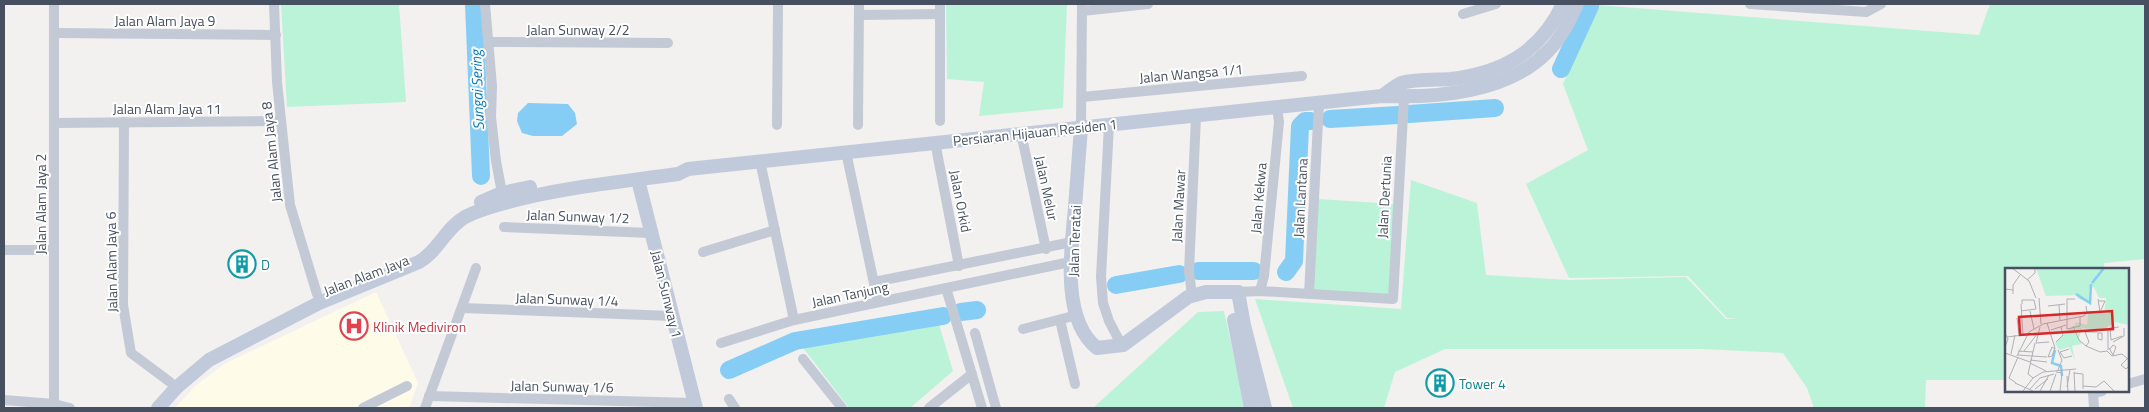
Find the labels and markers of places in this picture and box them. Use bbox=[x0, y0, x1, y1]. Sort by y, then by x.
building icon: D bbox=[227, 249, 257, 279]
place label: D bbox=[261, 254, 270, 275]
hospital icon: Klinik Mediviron bbox=[339, 311, 369, 341]
place label: Klinik Mediviron bbox=[373, 316, 466, 337]
building icon: Tower 4 bbox=[1425, 368, 1455, 398]
place label: Tower 4 bbox=[1459, 373, 1506, 394]

